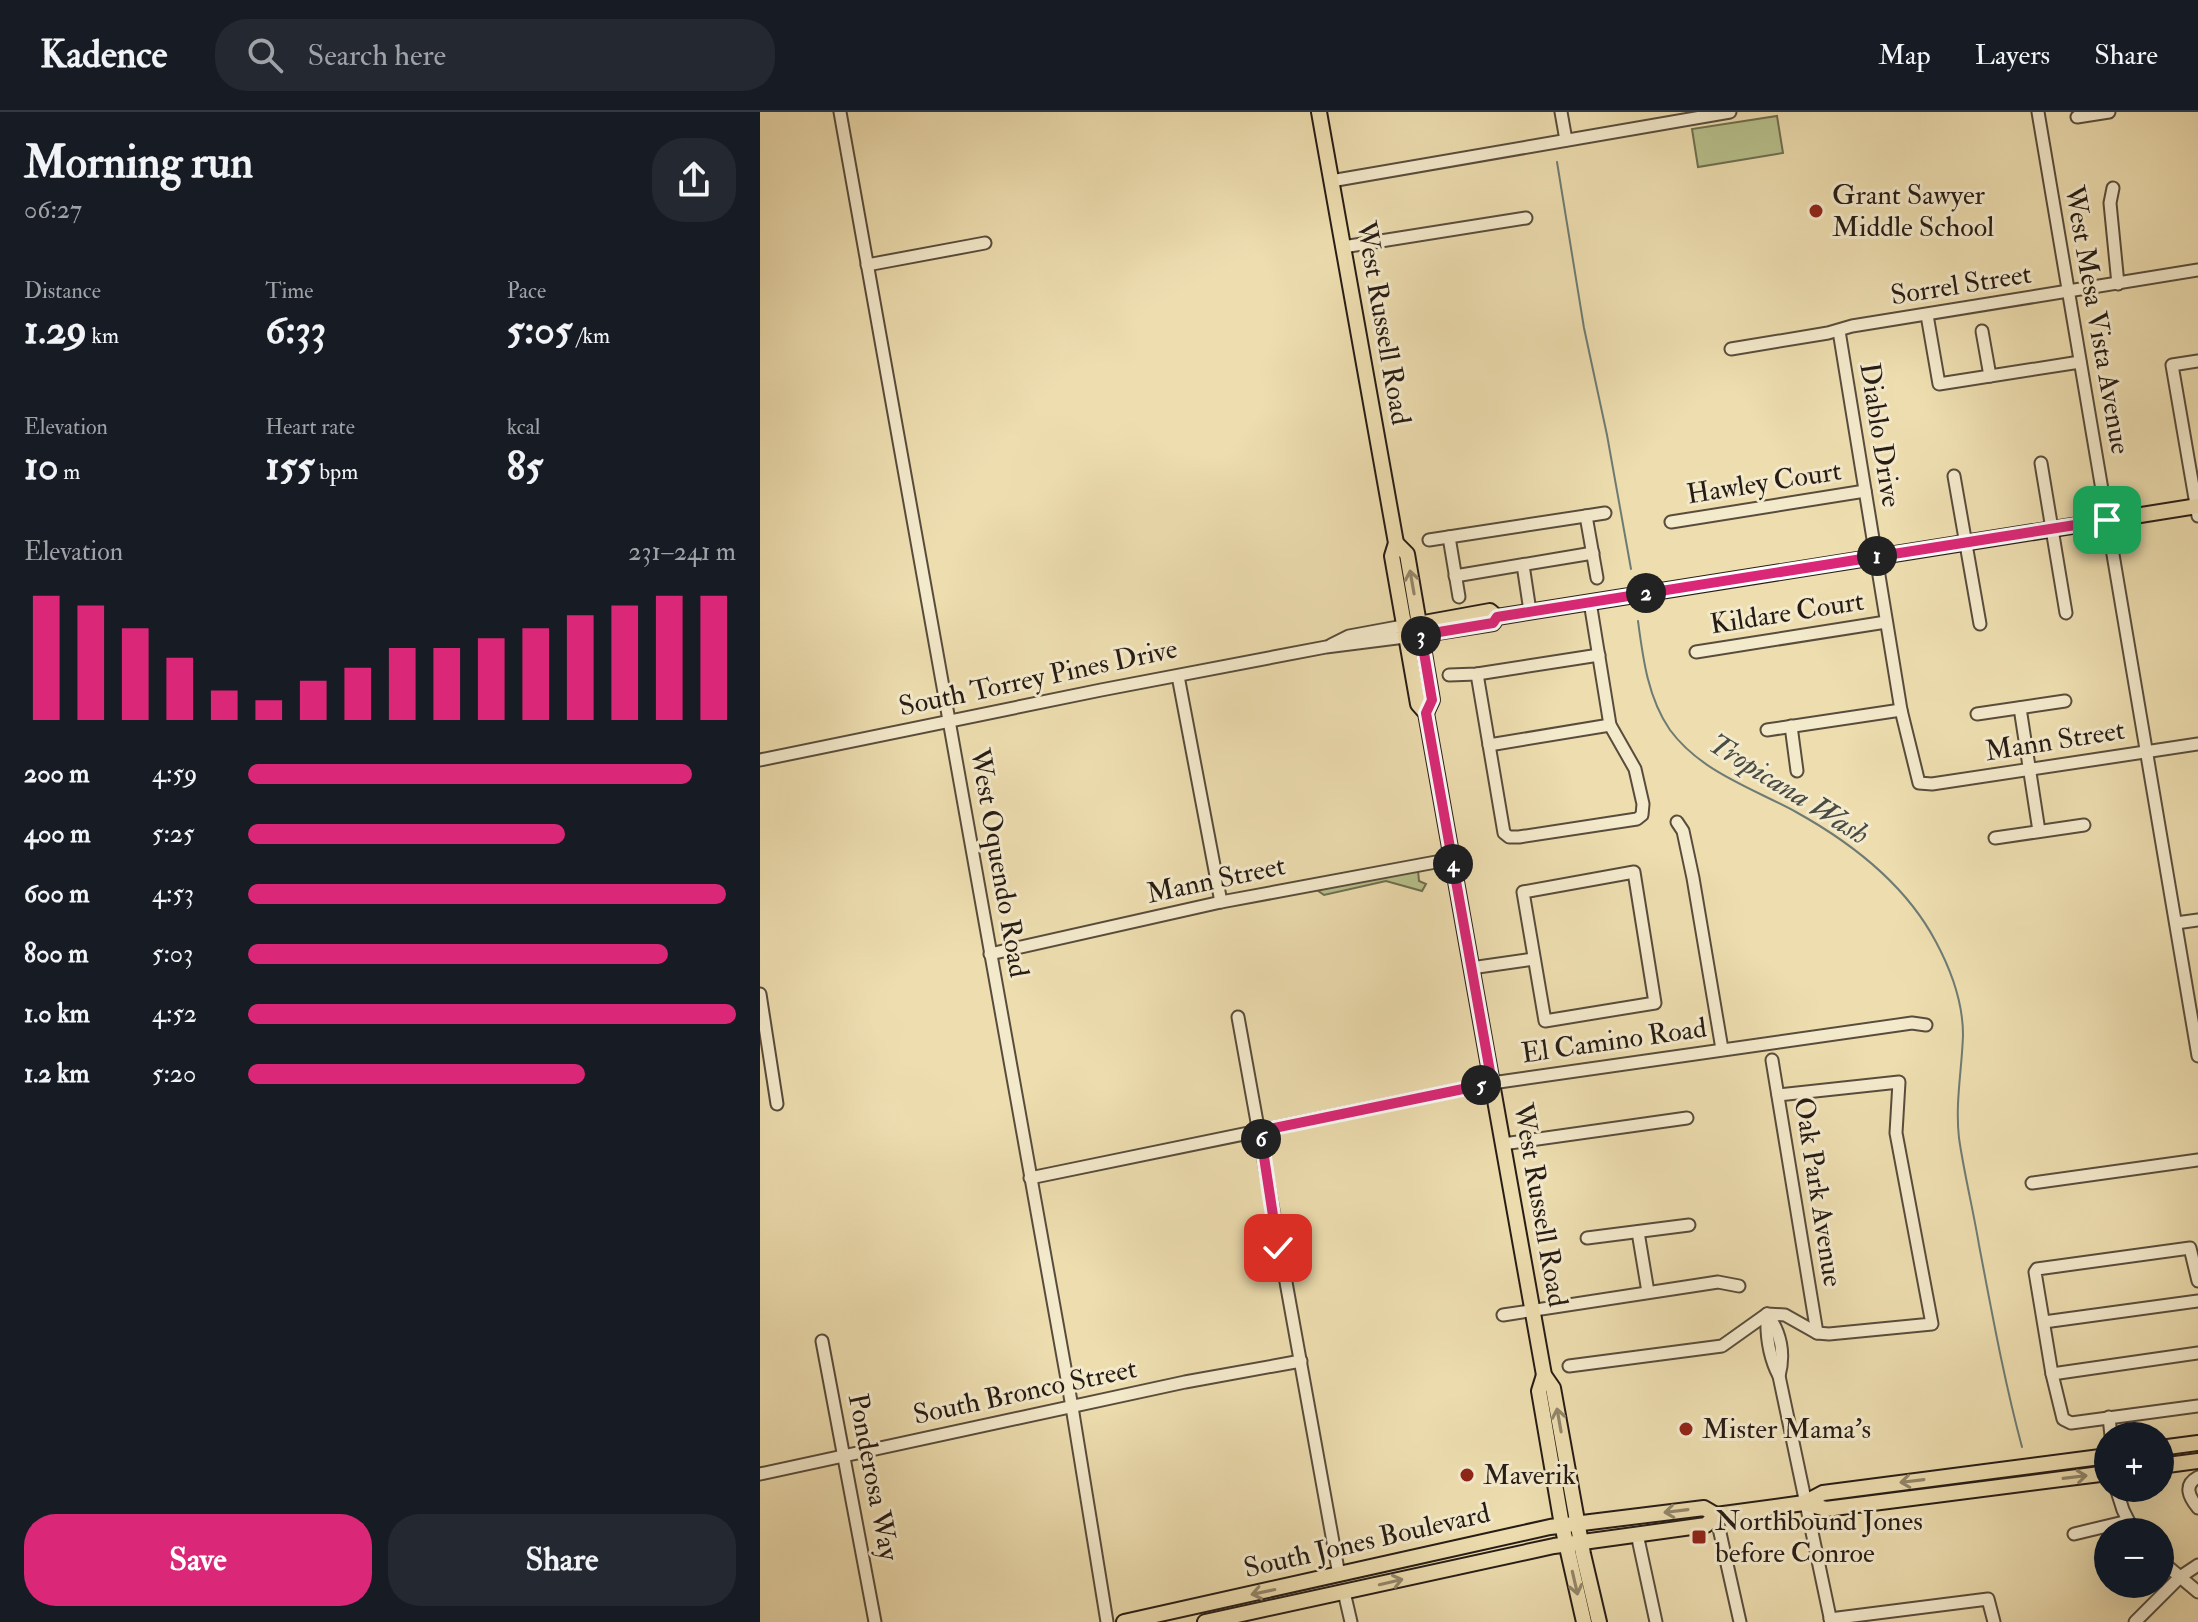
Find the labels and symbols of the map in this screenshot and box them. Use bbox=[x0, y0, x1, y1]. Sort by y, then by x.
place label: Grant Sawyer Middle School bbox=[1832, 178, 1994, 245]
street label: West Mesa Vista Avenue bbox=[2056, 182, 2138, 457]
marker: Grant Sawyer Middle School bbox=[1807, 202, 1825, 220]
street label: West Russell Road bbox=[1348, 217, 1418, 428]
street label: Sorrel Street bbox=[1888, 257, 2034, 313]
street label: Diablo Drive bbox=[1851, 360, 1909, 510]
street label: Hawley Court bbox=[1684, 453, 1844, 513]
pin bbox=[2073, 486, 2141, 554]
pin: 1 bbox=[1857, 536, 1897, 576]
one-way arrow bbox=[1403, 570, 1418, 595]
pin: 2 bbox=[1626, 573, 1666, 613]
street label: Kildare Court bbox=[1708, 584, 1866, 642]
pin: 3 bbox=[1401, 616, 1441, 656]
street label: South Torrey Pines Drive bbox=[896, 631, 1181, 725]
street label: Mann Street bbox=[1983, 713, 2127, 769]
water label: Tropicana Wash bbox=[1702, 725, 1876, 853]
street label: West Oquendo Road bbox=[961, 745, 1036, 980]
pin: 4 bbox=[1433, 844, 1473, 884]
street label: Mann Street bbox=[1144, 848, 1288, 912]
street label: El Camino Road bbox=[1519, 1011, 1709, 1071]
pin: 5 bbox=[1461, 1065, 1501, 1105]
street label: Oak Park Avenue bbox=[1786, 1095, 1850, 1290]
street label: West Russell Road bbox=[1505, 1099, 1575, 1310]
pin: 6 bbox=[1241, 1119, 1281, 1159]
pin bbox=[1244, 1214, 1312, 1282]
street label: South Bronco Street bbox=[910, 1351, 1140, 1433]
street label: Ponderosa Way bbox=[840, 1391, 906, 1564]
one-way arrow bbox=[1550, 1408, 1565, 1433]
place label: Mister Mama's bbox=[1702, 1412, 1871, 1447]
marker: Mister Mama's bbox=[1677, 1420, 1695, 1438]
place label: Maverik bbox=[1483, 1458, 1576, 1493]
marker: Maverik bbox=[1458, 1466, 1476, 1484]
one-way arrow bbox=[2061, 1470, 2088, 1485]
one-way arrow bbox=[1899, 1474, 1926, 1489]
street label: South Jones Boulevard bbox=[1240, 1496, 1494, 1586]
one-way arrow bbox=[1663, 1504, 1689, 1519]
place label: Northbound Jones before Conroe bbox=[1715, 1504, 1923, 1571]
marker: Northbound Jones before Conroe bbox=[1690, 1528, 1708, 1546]
one-way arrow bbox=[1568, 1570, 1583, 1596]
one-way arrow bbox=[1378, 1573, 1403, 1588]
one-way arrow bbox=[1251, 1585, 1276, 1600]

